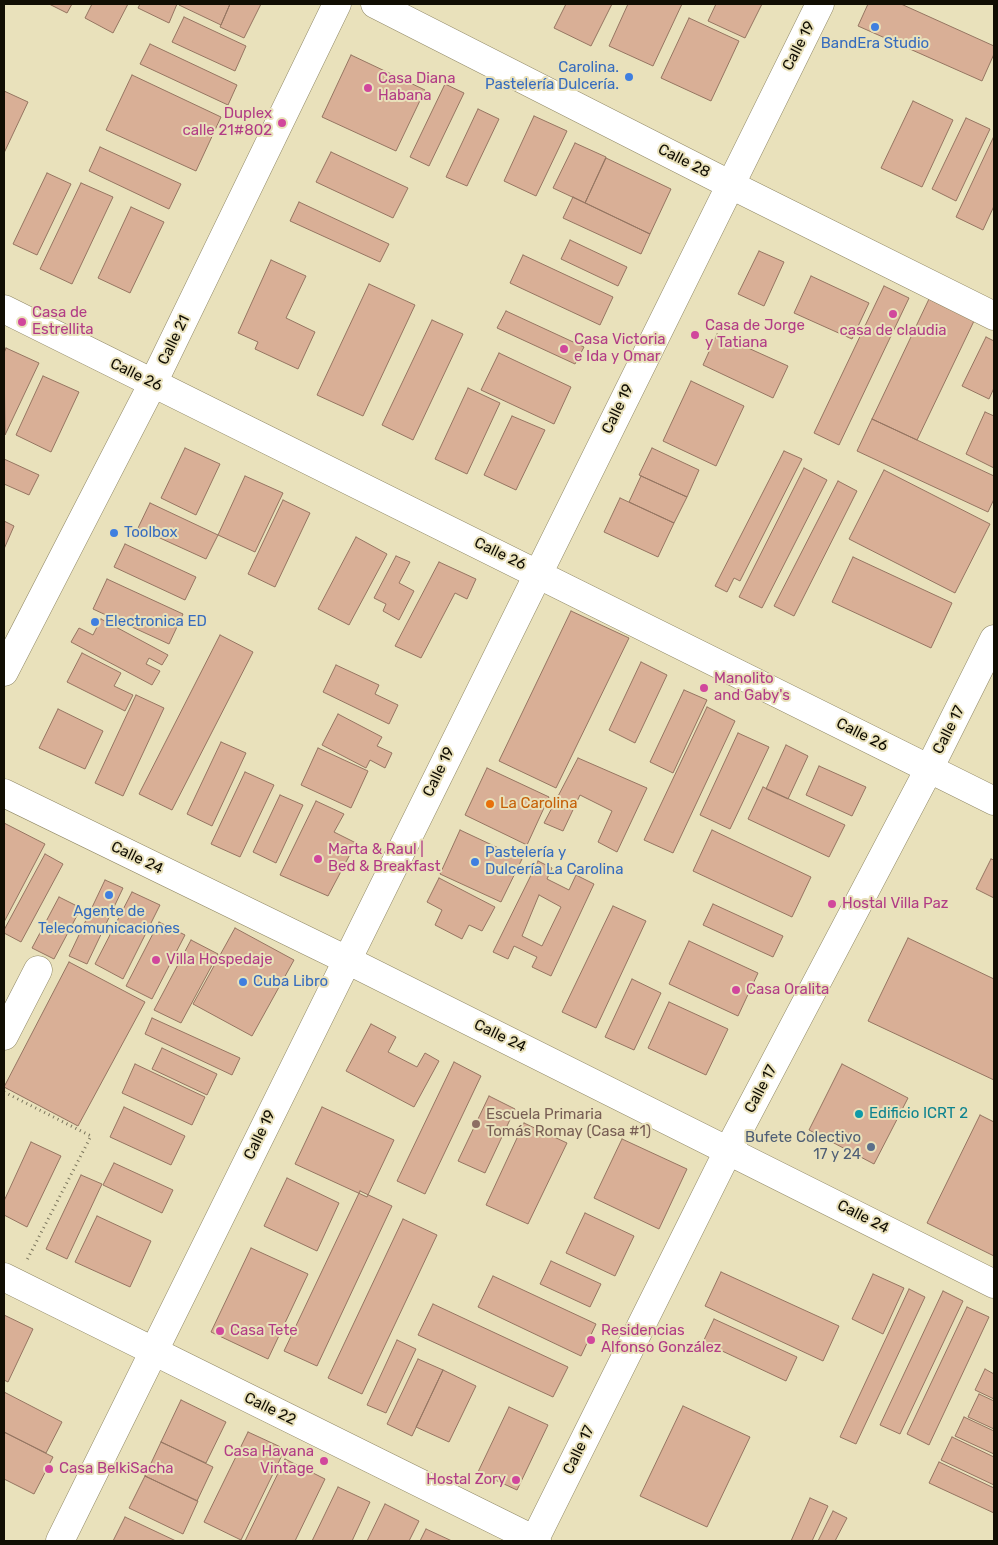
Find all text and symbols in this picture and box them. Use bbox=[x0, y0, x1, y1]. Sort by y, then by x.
street label: Calle 19 bbox=[779, 18, 819, 74]
marker: BandEra Studio bbox=[869, 21, 881, 33]
place label: BandEra Studio bbox=[821, 35, 929, 53]
place label: Carolina. Pastelería Dulcería. bbox=[485, 59, 619, 94]
place label: Casa Diana Habana bbox=[378, 70, 455, 105]
marker: Carolina. Pastelería Dulcería. bbox=[623, 71, 635, 83]
marker: Casa Diana Habana bbox=[362, 82, 374, 94]
place label: Duplex calle 21#802 bbox=[183, 105, 272, 140]
marker: Duplex calle 21#802 bbox=[276, 117, 288, 129]
street label: Calle 28 bbox=[655, 140, 713, 182]
place label: Casa de Estrellita bbox=[32, 304, 94, 339]
marker: casa de claudia bbox=[887, 308, 899, 320]
street label: Calle 21 bbox=[154, 312, 194, 368]
marker: Casa de Estrellita bbox=[16, 316, 28, 328]
place label: Casa de Jorge y Tatiana bbox=[705, 317, 805, 352]
place label: casa de claudia bbox=[839, 322, 947, 340]
marker: Casa de Jorge y Tatiana bbox=[689, 329, 701, 341]
place label: Casa Victoria e Ida y Omar bbox=[574, 331, 666, 366]
marker: Casa Victoria e Ida y Omar bbox=[558, 343, 570, 355]
street label: Calle 26 bbox=[107, 355, 165, 395]
street label: Calle 19 bbox=[598, 381, 638, 437]
place label: Toolbox bbox=[124, 524, 178, 542]
marker: Toolbox bbox=[108, 527, 120, 539]
street label: Calle 26 bbox=[471, 534, 529, 574]
place label: Electronica ED bbox=[105, 613, 207, 631]
marker: Electronica ED bbox=[89, 616, 101, 628]
place label: Manolito and Gaby's bbox=[714, 670, 790, 705]
marker: Manolito and Gaby's bbox=[698, 682, 710, 694]
street label: Calle 17 bbox=[929, 703, 969, 757]
street label: Calle 26 bbox=[833, 714, 891, 756]
street label: Calle 19 bbox=[419, 744, 459, 800]
place label: La Carolina bbox=[500, 795, 577, 813]
marker: La Carolina bbox=[484, 798, 496, 810]
street label: Calle 24 bbox=[108, 838, 166, 878]
place label: Marta & Raul | Bed & Breakfast bbox=[328, 841, 441, 876]
place label: Pastelería y Dulcería La Carolina bbox=[485, 844, 623, 879]
marker: Marta & Raul | Bed & Breakfast bbox=[312, 853, 324, 865]
marker: Pastelería y Dulcería La Carolina bbox=[469, 856, 481, 868]
marker: Agente de Telecomunicaciones bbox=[103, 889, 115, 901]
place label: Hostal Villa Paz bbox=[842, 895, 948, 913]
marker: Hostal Villa Paz bbox=[826, 898, 838, 910]
place label: Agente de Telecomunicaciones bbox=[38, 903, 180, 938]
place label: Villa Hospedaje bbox=[166, 951, 273, 969]
marker: Villa Hospedaje bbox=[150, 954, 162, 966]
place label: Cuba Libro bbox=[253, 973, 328, 991]
marker: Cuba Libro bbox=[237, 976, 249, 988]
place label: Casa Oralita bbox=[746, 981, 829, 999]
marker: Casa Oralita bbox=[730, 984, 742, 996]
street label: Calle 24 bbox=[471, 1016, 529, 1056]
street label: Calle 17 bbox=[741, 1062, 781, 1116]
place label: Edificio ICRT 2 bbox=[869, 1105, 968, 1123]
place label: Escuela Primaria Tomás Romay (Casa #1) bbox=[486, 1106, 651, 1141]
street label: Calle 19 bbox=[240, 1107, 280, 1163]
marker: Edificio ICRT 2 bbox=[853, 1108, 865, 1120]
marker: Escuela Primaria Tomás Romay (Casa #1) bbox=[470, 1118, 482, 1130]
place label: Bufete Colectivo 17 y 24 bbox=[745, 1129, 861, 1164]
marker: Bufete Colectivo 17 y 24 bbox=[865, 1141, 877, 1153]
street label: Calle 24 bbox=[834, 1196, 892, 1238]
place label: Casa Tete bbox=[230, 1322, 298, 1340]
place label: Residencias Alfonso González bbox=[601, 1322, 721, 1357]
marker: Casa Tete bbox=[214, 1325, 226, 1337]
marker: Residencias Alfonso González bbox=[585, 1334, 597, 1346]
street label: Calle 22 bbox=[241, 1389, 299, 1429]
street label: Calle 17 bbox=[560, 1423, 598, 1477]
place label: Casa Havana Vintage bbox=[224, 1443, 314, 1478]
marker: Casa Havana Vintage bbox=[318, 1455, 330, 1467]
place label: Casa BelkiSacha bbox=[59, 1460, 174, 1478]
marker: Casa BelkiSacha bbox=[43, 1463, 55, 1475]
place label: Hostal Zory bbox=[426, 1471, 506, 1489]
marker: Hostal Zory bbox=[510, 1474, 522, 1486]

